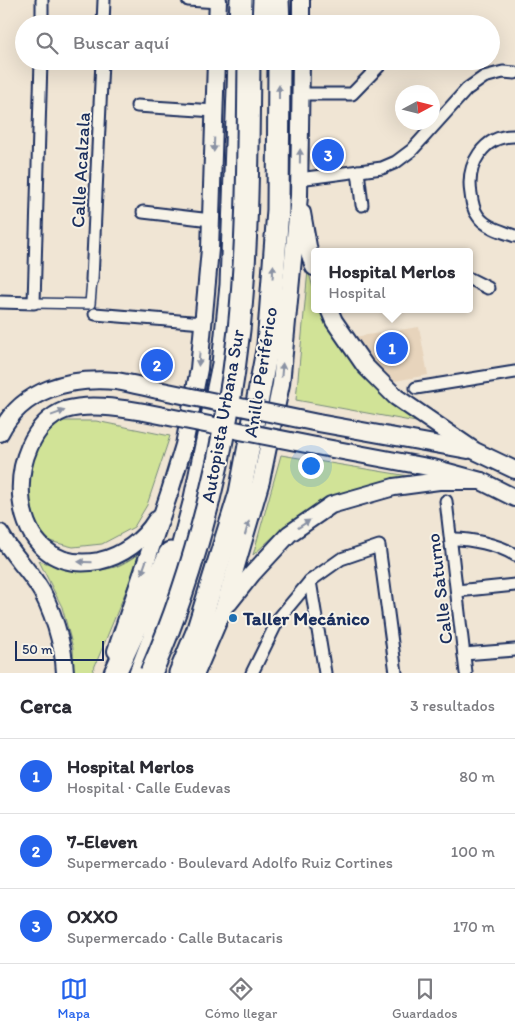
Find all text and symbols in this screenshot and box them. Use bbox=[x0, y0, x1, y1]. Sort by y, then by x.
search box bbox=[15, 15, 500, 70]
icon: search bbox=[33, 29, 61, 57]
text: Buscar aquí bbox=[73, 31, 169, 54]
one-way arrow bbox=[275, 84, 283, 100]
north arrow bbox=[395, 85, 440, 130]
street label: Calle Acalzala bbox=[66, 112, 95, 228]
pin: 3 bbox=[312, 136, 344, 174]
one-way arrow bbox=[209, 137, 217, 153]
one-way arrow bbox=[296, 148, 304, 164]
popup bbox=[311, 248, 473, 313]
text: Hospital Merlos bbox=[329, 260, 455, 283]
one-way arrow bbox=[269, 264, 277, 280]
text: Hospital bbox=[329, 283, 386, 302]
street label: Anillo Periférico bbox=[239, 305, 282, 439]
street label: Autopista Urbana Sur bbox=[196, 327, 249, 505]
pin: 1 bbox=[376, 329, 408, 367]
pin: 2 bbox=[141, 346, 173, 384]
one-way arrow bbox=[195, 352, 203, 368]
one-way arrow bbox=[278, 362, 286, 378]
one-way arrow bbox=[51, 409, 66, 416]
your location bbox=[298, 453, 324, 479]
one-way arrow bbox=[297, 519, 310, 529]
one-way arrow bbox=[243, 521, 251, 536]
street label: Calle Saturno bbox=[421, 532, 458, 646]
one-way arrow bbox=[76, 557, 92, 565]
one-way arrow bbox=[140, 559, 147, 574]
place label: Taller Mecánico bbox=[242, 607, 370, 630]
marker: Taller Mecánico bbox=[227, 612, 239, 624]
scale bar bbox=[15, 638, 104, 661]
text: 50 m bbox=[22, 641, 53, 658]
text: Cerca bbox=[20, 693, 72, 718]
text: 3 resultados bbox=[410, 696, 495, 715]
text: Hospital Merlos bbox=[67, 755, 194, 778]
text: 1 bbox=[32, 767, 40, 786]
text: 80 m bbox=[459, 767, 495, 786]
text: Hospital · Calle Eudevas bbox=[67, 778, 231, 797]
text: 7-Eleven bbox=[67, 830, 138, 853]
text: 2 bbox=[32, 842, 40, 861]
text: 100 m bbox=[451, 842, 495, 861]
text: Supermercado · Boulevard Adolfo Ruiz Cortines bbox=[67, 853, 393, 872]
text: OXXO bbox=[67, 905, 118, 928]
text: 3 bbox=[32, 917, 40, 936]
text: 170 m bbox=[453, 917, 495, 936]
text: Supermercado · Calle Butacaris bbox=[67, 928, 283, 947]
tab: Mapa bbox=[57, 975, 90, 1022]
tab: Cómo llegar bbox=[205, 975, 277, 1022]
tab: Guardados bbox=[392, 975, 458, 1022]

